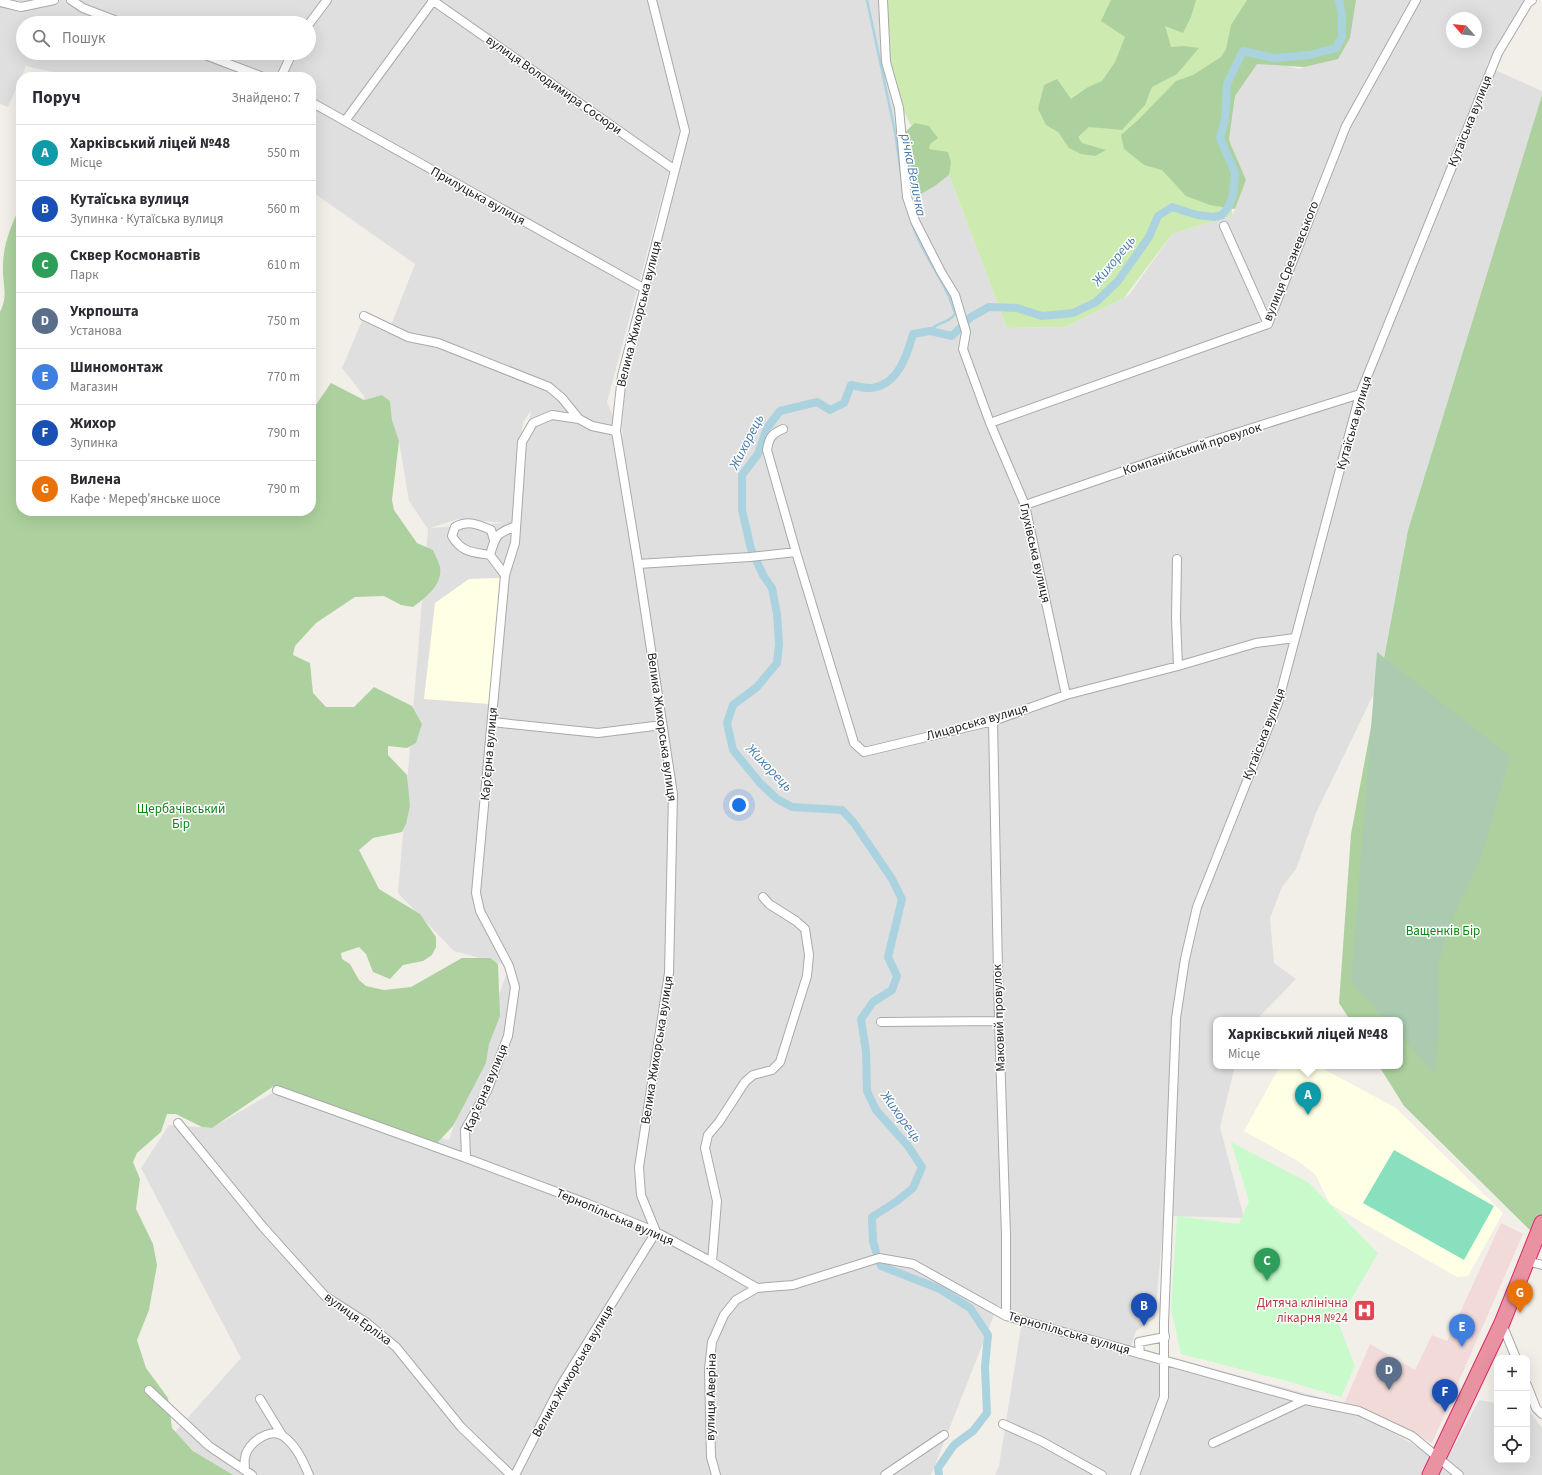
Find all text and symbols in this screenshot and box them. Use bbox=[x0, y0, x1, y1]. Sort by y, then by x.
north arrow bbox=[1446, 12, 1482, 48]
search box bbox=[16, 16, 316, 60]
icon: search bbox=[30, 27, 52, 49]
text: Пошук bbox=[62, 28, 105, 49]
street label: вулиця Володимира Сосюри bbox=[482, 31, 626, 139]
street label: Кутаїська вулиця bbox=[1443, 73, 1497, 169]
text: Поруч bbox=[32, 86, 81, 110]
text: Знайдено: 7 bbox=[232, 89, 300, 107]
water label: річка Величка bbox=[895, 131, 931, 219]
text: Харківський ліцей №48 bbox=[70, 133, 230, 154]
text: A bbox=[41, 144, 49, 162]
text: 550 m bbox=[267, 144, 300, 162]
text: Місце bbox=[70, 154, 102, 172]
street label: Прилуцька вулиця bbox=[427, 162, 529, 230]
text: Кутаїська вулиця bbox=[70, 189, 189, 210]
street label: вулиця Срезневського bbox=[1259, 198, 1323, 324]
text: B bbox=[41, 200, 49, 218]
text: 560 m bbox=[267, 200, 300, 218]
text: Зупинка · Кутаїська вулиця bbox=[70, 210, 224, 228]
water label: Жихорець bbox=[1087, 231, 1141, 291]
street label: Велика Жихорська вулиця bbox=[612, 239, 666, 389]
text: Сквер Космонавтів bbox=[70, 245, 200, 266]
text: C bbox=[41, 256, 49, 274]
text: 610 m bbox=[267, 256, 300, 274]
text: Парк bbox=[70, 266, 99, 284]
text: Укрпошта bbox=[70, 301, 139, 322]
text: D bbox=[41, 312, 49, 330]
text: 750 m bbox=[267, 312, 300, 330]
text: Установа bbox=[70, 322, 122, 340]
text: Шиномонтаж bbox=[70, 357, 163, 378]
text: E bbox=[41, 368, 49, 386]
text: 770 m bbox=[267, 368, 300, 386]
street label: Кутаїська вулиця bbox=[1332, 374, 1376, 472]
text: Магазин bbox=[70, 378, 118, 396]
water label: Жихорець bbox=[724, 411, 769, 474]
text: Жихор bbox=[70, 413, 116, 434]
street label: Компанійський провулок bbox=[1120, 418, 1264, 480]
text: F bbox=[42, 424, 48, 442]
text: 790 m bbox=[267, 424, 300, 442]
text: Зупинка bbox=[70, 434, 118, 452]
text: Вилена bbox=[70, 469, 121, 490]
text: G bbox=[41, 480, 49, 498]
text: 790 m bbox=[267, 480, 300, 498]
text: Кафе · Мереф'янське шосе bbox=[70, 490, 221, 508]
street label: Глухівська вулиця bbox=[1015, 501, 1055, 605]
street label: Велика Жихорська вулиця bbox=[643, 651, 681, 803]
street label: Кутаїська вулиця bbox=[1238, 685, 1290, 783]
street label: Лицарська вулиця bbox=[924, 699, 1030, 745]
street label: Кар’єрна вулиця bbox=[476, 707, 502, 801]
water label: Жихорець bbox=[740, 739, 797, 796]
your location bbox=[729, 795, 749, 815]
park label: Щербачівський Бір bbox=[137, 800, 225, 833]
park label: Ващенків Бір bbox=[1406, 922, 1480, 940]
street label: Маковий провулок bbox=[988, 963, 1010, 1072]
street label: Велика Жихорська вулиця bbox=[636, 974, 678, 1126]
popup bbox=[1213, 1017, 1403, 1069]
text: Харківський ліцей №48 bbox=[1228, 1024, 1388, 1045]
street label: Кар’єрна вулиця bbox=[459, 1041, 513, 1135]
text: Місце bbox=[1228, 1045, 1260, 1063]
pin: A bbox=[1295, 1082, 1321, 1115]
water label: Жихорець bbox=[875, 1086, 927, 1147]
street label: Тернопільська вулиця bbox=[553, 1184, 677, 1250]
pin: C bbox=[1254, 1248, 1280, 1281]
pin: G bbox=[1507, 1280, 1533, 1313]
street label: вулиця Ерліха bbox=[320, 1288, 396, 1350]
pin: B bbox=[1131, 1293, 1157, 1326]
place label: Дитяча клінічна лікарня №24 bbox=[1257, 1294, 1349, 1327]
hospital icon: Дитяча клінічна лікарня №24 bbox=[1351, 1297, 1377, 1323]
street label: Велика Жихорська вулиця bbox=[528, 1301, 618, 1441]
street label: Тернопільська вулиця bbox=[1006, 1307, 1132, 1359]
pin: E bbox=[1449, 1314, 1475, 1347]
street label: вулиця Аверіна bbox=[701, 1353, 721, 1441]
map controls bbox=[1494, 1355, 1530, 1463]
button: + bbox=[1494, 1355, 1530, 1391]
pin: D bbox=[1376, 1357, 1402, 1390]
pin: F bbox=[1432, 1379, 1458, 1412]
button: − bbox=[1494, 1391, 1530, 1427]
button: locate bbox=[1494, 1427, 1530, 1463]

